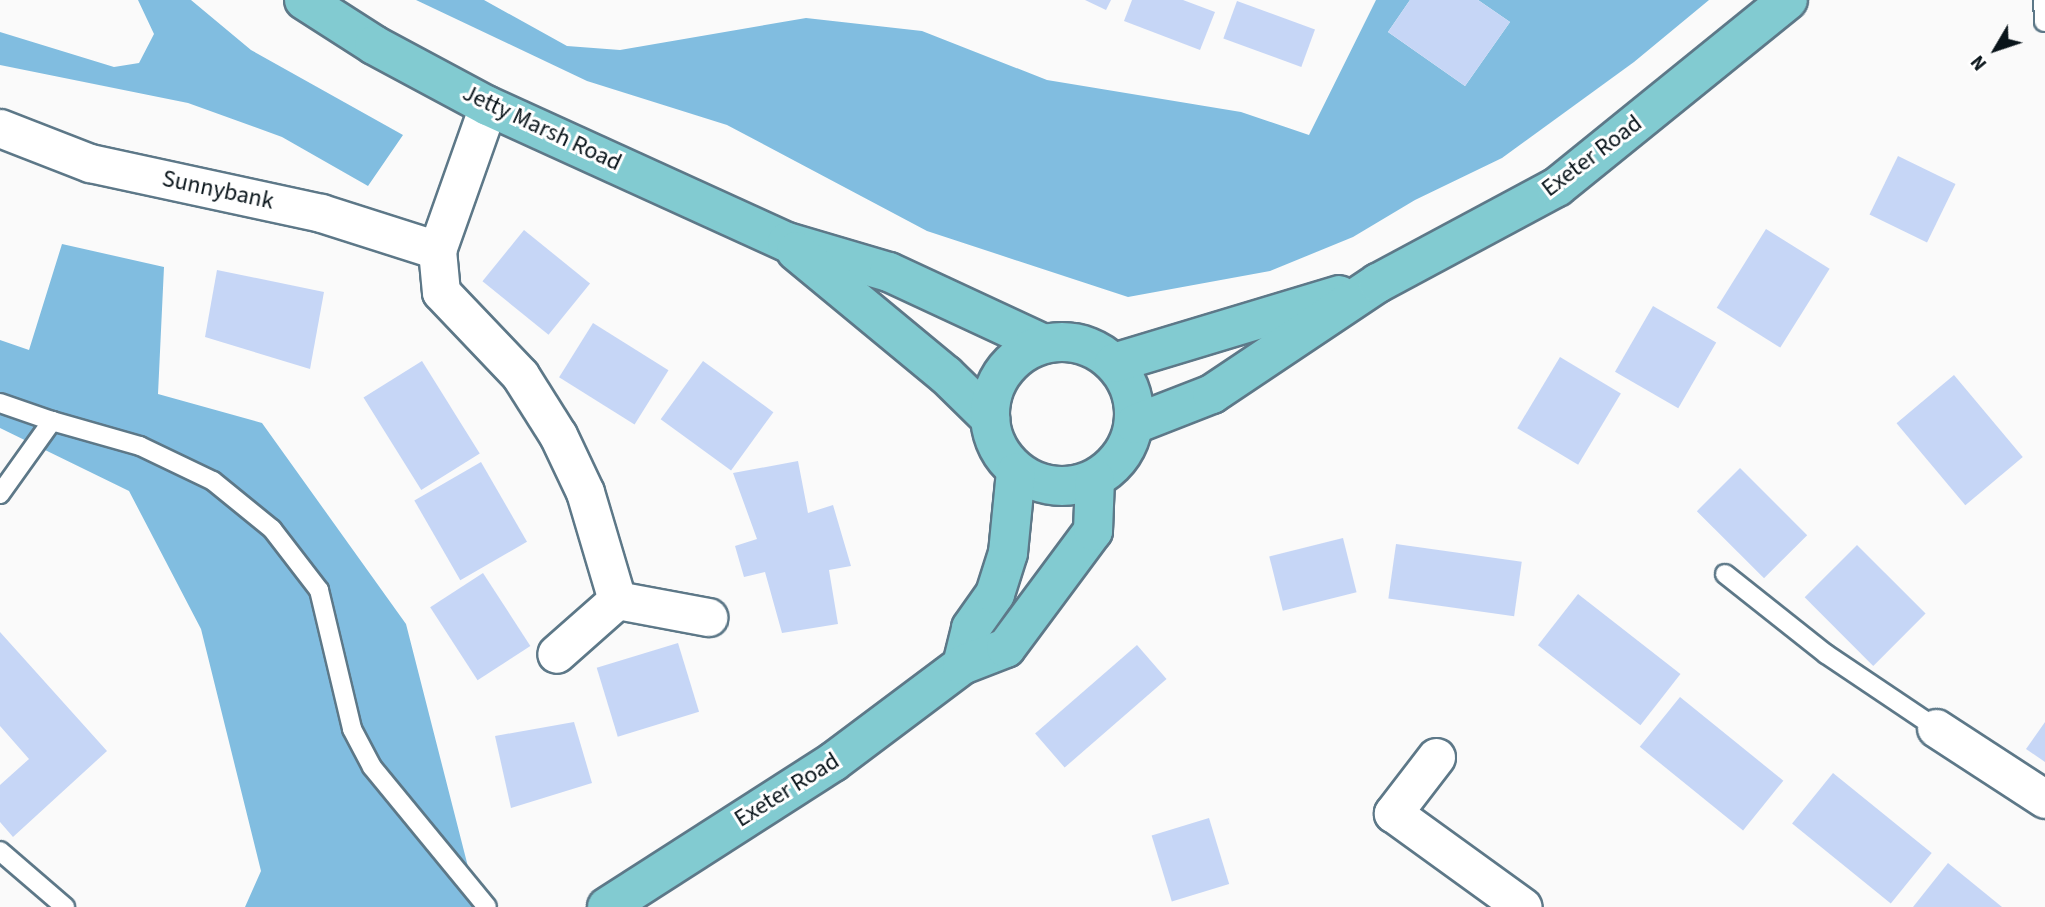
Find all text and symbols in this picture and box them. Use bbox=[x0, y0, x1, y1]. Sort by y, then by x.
north arrow bbox=[1961, 14, 2031, 84]
text: N bbox=[1965, 49, 1994, 76]
street label: Jetty Marsh Road bbox=[458, 79, 626, 177]
street label: Exeter Road bbox=[1536, 109, 1648, 203]
street label: Sunnybank bbox=[160, 164, 276, 216]
street label: Exeter Road bbox=[729, 746, 845, 834]

